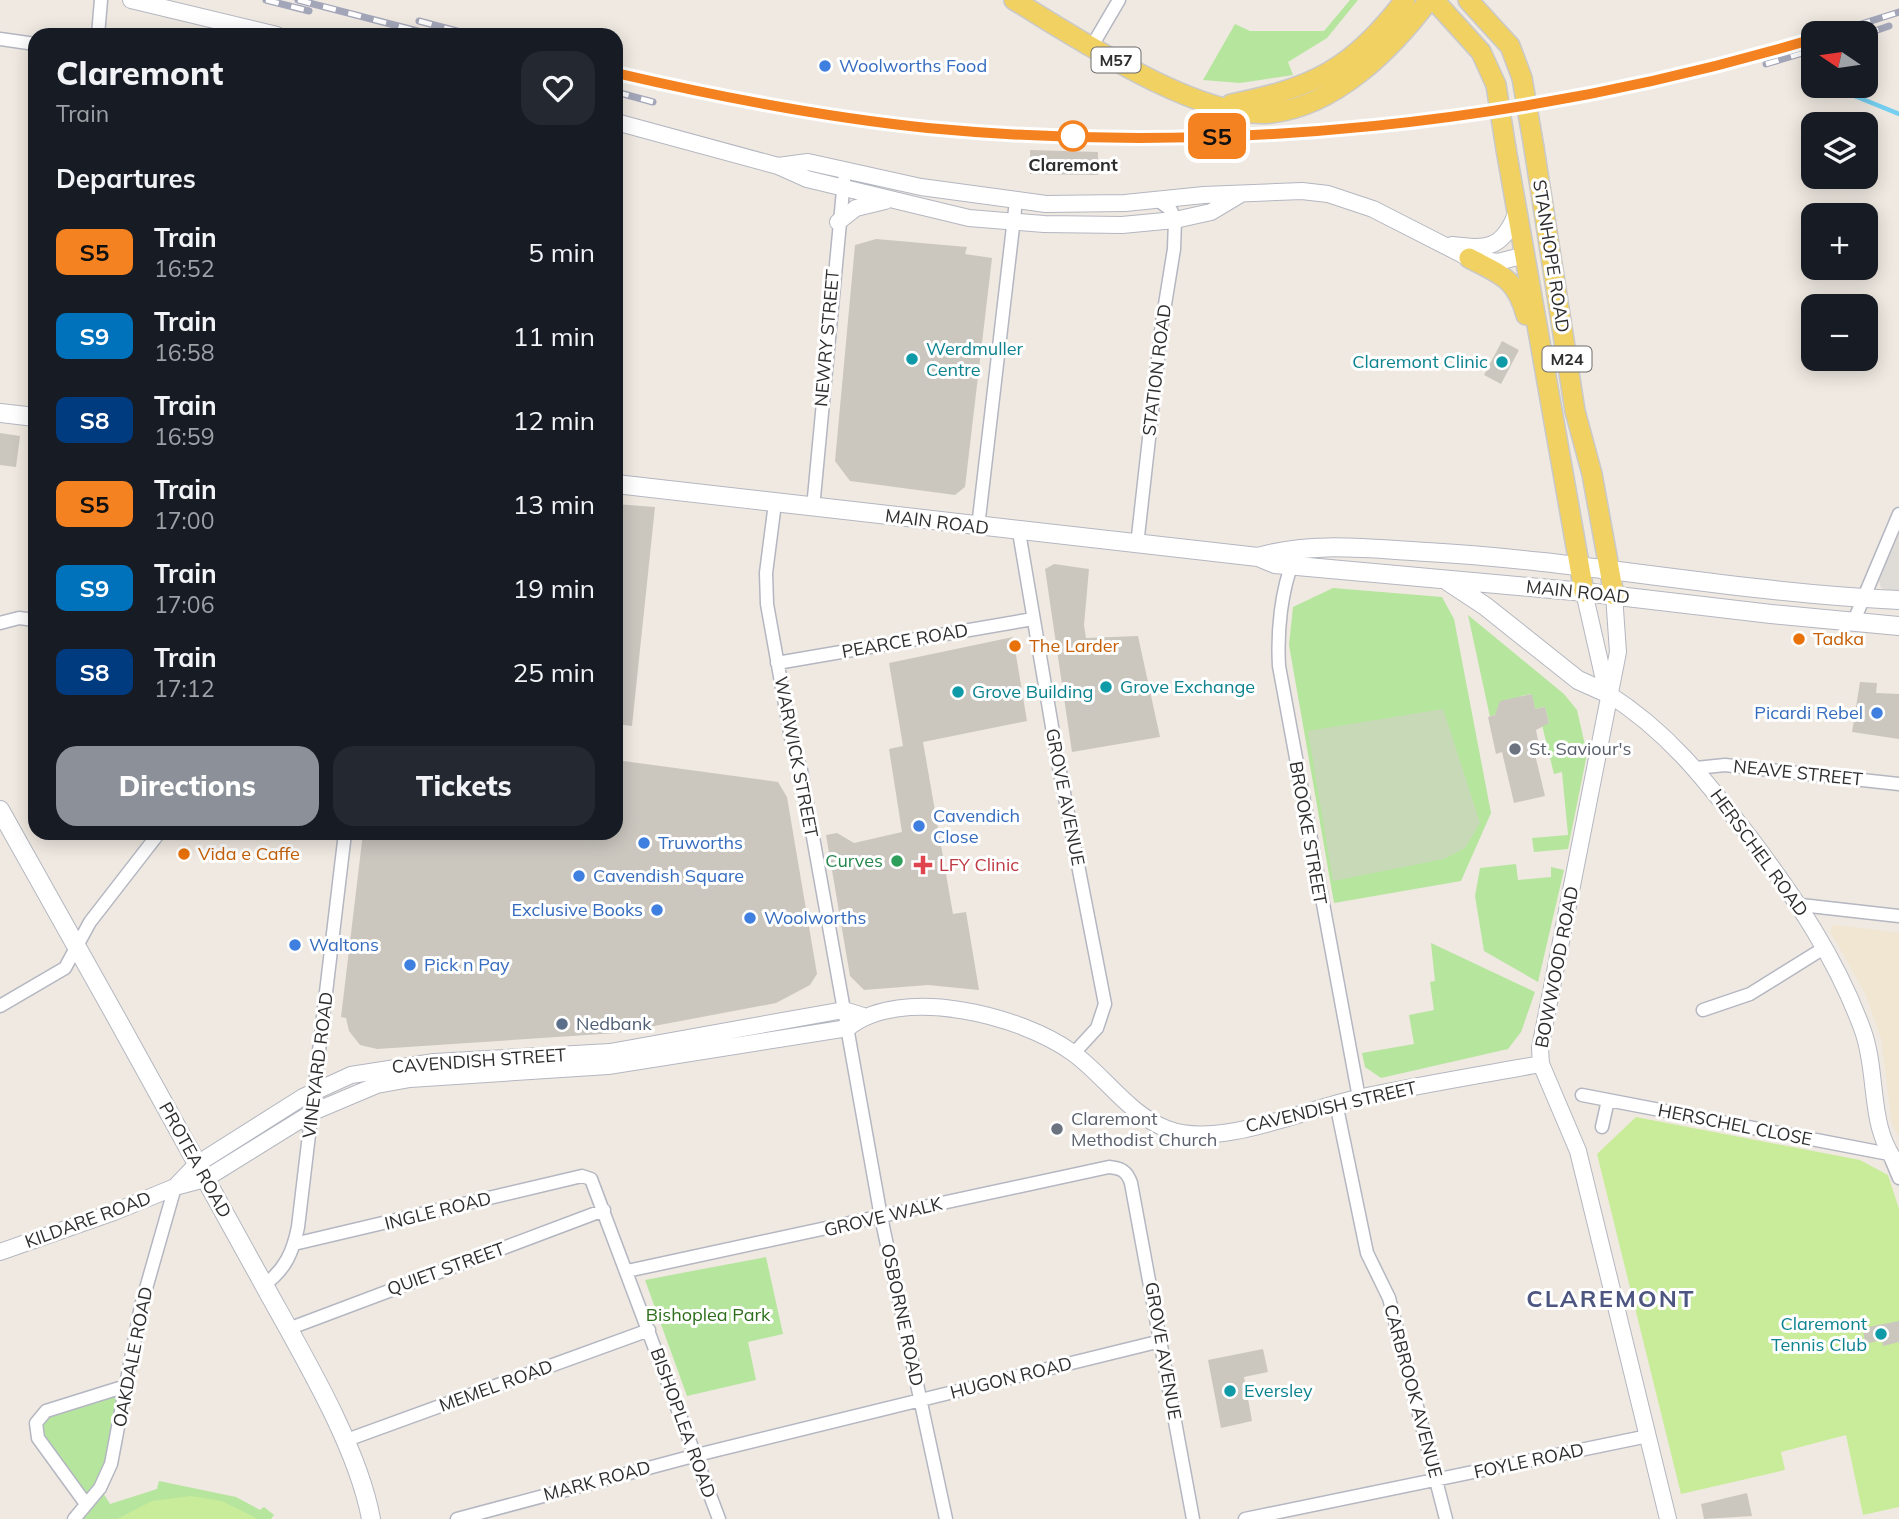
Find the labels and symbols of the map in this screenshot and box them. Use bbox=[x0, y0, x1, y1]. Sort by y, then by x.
north arrow bbox=[1801, 21, 1878, 98]
road number: M57 bbox=[1092, 48, 1140, 72]
place label: Woolworths Food bbox=[839, 54, 987, 77]
marker: Woolworths Food bbox=[817, 58, 833, 74]
line badge: S5 bbox=[1186, 113, 1248, 159]
marker: Claremont bbox=[1058, 121, 1088, 151]
place label: Claremont bbox=[1028, 153, 1118, 176]
street label: STANHOPE ROAD bbox=[1528, 178, 1575, 334]
street label: NEWRY STREET bbox=[809, 268, 844, 408]
street label: STATION ROAD bbox=[1137, 303, 1176, 437]
place label: Werdmuller Centre bbox=[926, 337, 1024, 381]
road number: M24 bbox=[1542, 346, 1592, 372]
place label: Claremont Clinic bbox=[1352, 350, 1488, 373]
marker: Werdmuller Centre bbox=[904, 351, 920, 367]
marker: Claremont Clinic bbox=[1494, 354, 1510, 370]
street label: MAIN ROAD bbox=[884, 504, 990, 539]
street label: MAIN ROAD bbox=[1525, 575, 1631, 608]
street label: PEARCE ROAD bbox=[840, 618, 970, 663]
place label: Tadka bbox=[1813, 627, 1864, 650]
marker: Tadka bbox=[1791, 631, 1807, 647]
place label: The Larder bbox=[1029, 634, 1120, 657]
marker: The Larder bbox=[1007, 638, 1023, 654]
street label: WARWICK STREET bbox=[770, 674, 823, 840]
place label: Grove Exchange bbox=[1120, 675, 1255, 698]
marker: Grove Exchange bbox=[1098, 679, 1114, 695]
place label: Grove Building bbox=[972, 680, 1093, 703]
marker: Grove Building bbox=[950, 684, 966, 700]
place label: Picardi Rebel bbox=[1754, 701, 1863, 724]
marker: Picardi Rebel bbox=[1869, 705, 1885, 721]
street label: GROVE AVENUE bbox=[1041, 726, 1090, 868]
place label: St. Saviour's bbox=[1529, 737, 1631, 760]
marker: St. Saviour's bbox=[1507, 741, 1523, 757]
street label: NEAVE STREET bbox=[1732, 754, 1864, 791]
street label: BROOKE STREET bbox=[1285, 759, 1332, 907]
street label: HERSCHEL ROAD bbox=[1705, 784, 1813, 921]
place label: Cavendich Close bbox=[933, 804, 1020, 848]
marker: Cavendich Close bbox=[911, 818, 927, 834]
place label: Truworths bbox=[658, 831, 743, 854]
marker: Truworths bbox=[636, 835, 652, 851]
place label: Vida e Caffe bbox=[198, 842, 300, 865]
marker: Vida e Caffe bbox=[176, 846, 192, 862]
place label: Curves bbox=[825, 849, 883, 872]
marker: Curves bbox=[889, 853, 905, 869]
place label: LFY Clinic bbox=[939, 853, 1019, 876]
marker: LFY Clinic bbox=[913, 855, 933, 875]
place label: Cavendish Square bbox=[593, 864, 744, 887]
marker: Cavendish Square bbox=[571, 868, 587, 884]
street label: BOWWOOD ROAD bbox=[1530, 884, 1583, 1050]
place label: Exclusive Books bbox=[511, 898, 643, 921]
marker: Exclusive Books bbox=[649, 902, 665, 918]
place label: Woolworths bbox=[764, 906, 866, 929]
marker: Woolworths bbox=[742, 910, 758, 926]
place label: Waltons bbox=[309, 933, 379, 956]
marker: Waltons bbox=[287, 937, 303, 953]
place label: Pick n Pay bbox=[424, 953, 510, 976]
marker: Pick n Pay bbox=[402, 957, 418, 973]
street label: VINEYARD ROAD bbox=[297, 990, 338, 1140]
place label: Nedbank bbox=[576, 1012, 652, 1035]
marker: Nedbank bbox=[554, 1016, 570, 1032]
street label: CAVENDISH STREET bbox=[391, 1043, 567, 1078]
street label: CAVENDISH STREET bbox=[1243, 1076, 1419, 1137]
street label: PROTEA ROAD bbox=[154, 1098, 237, 1222]
street label: HERSCHEL CLOSE bbox=[1656, 1098, 1814, 1151]
place label: Claremont Methodist Church bbox=[1071, 1107, 1217, 1151]
marker: Claremont Methodist Church bbox=[1049, 1121, 1065, 1137]
street label: KILDARE ROAD bbox=[22, 1186, 154, 1253]
street label: INGLE ROAD bbox=[382, 1186, 494, 1235]
street label: GROVE WALK bbox=[822, 1192, 945, 1241]
street label: QUIET STREET bbox=[384, 1237, 508, 1300]
street label: OSBORNE ROAD bbox=[876, 1242, 929, 1388]
street label: GROVE AVENUE bbox=[1140, 1280, 1187, 1422]
district label: CLAREMONT bbox=[1526, 1283, 1696, 1313]
street label: OAKDALE ROAD bbox=[108, 1285, 157, 1429]
street label: CARBROOK AVENUE bbox=[1379, 1302, 1448, 1480]
park label: Bishoplea Park bbox=[646, 1303, 771, 1326]
place label: Claremont Tennis Club bbox=[1771, 1312, 1867, 1356]
marker: Claremont Tennis Club bbox=[1873, 1326, 1889, 1342]
street label: BISHOPLEA ROAD bbox=[646, 1345, 721, 1501]
street label: HUGON ROAD bbox=[948, 1351, 1074, 1404]
street label: MEMEL ROAD bbox=[436, 1354, 556, 1417]
place label: Eversley bbox=[1244, 1379, 1313, 1402]
marker: Eversley bbox=[1222, 1383, 1238, 1399]
street label: FOYLE ROAD bbox=[1472, 1438, 1586, 1483]
street label: MARK ROAD bbox=[541, 1455, 653, 1506]

